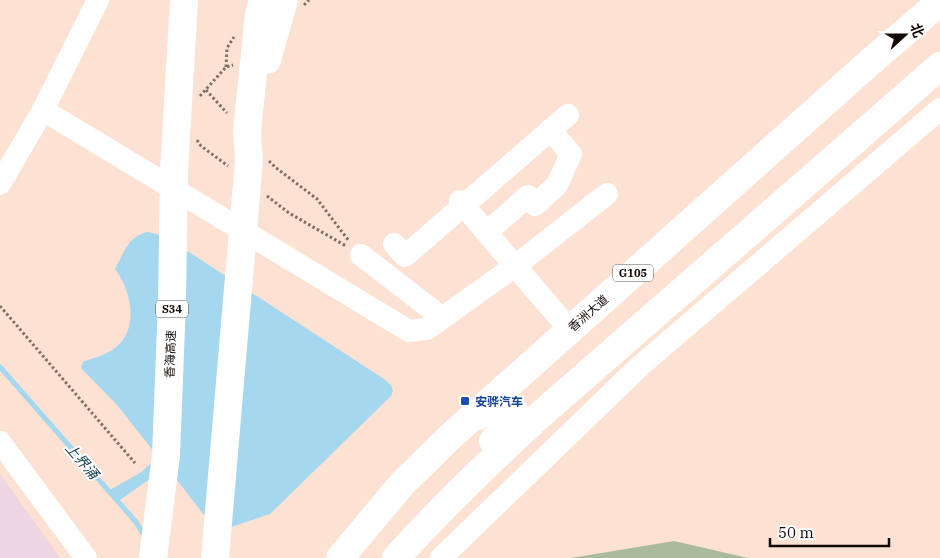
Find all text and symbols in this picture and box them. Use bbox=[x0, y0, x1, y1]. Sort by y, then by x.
north arrow bbox=[880, 10, 930, 60]
text: 北 bbox=[906, 21, 928, 40]
road number: G105 bbox=[613, 264, 653, 282]
street label: 香洲大道 bbox=[565, 292, 611, 334]
road number: S34 bbox=[156, 300, 188, 318]
street label: 香海高速 bbox=[162, 330, 178, 378]
place label: 安骅汽车 bbox=[475, 394, 523, 409]
marker: 安骅汽车 bbox=[459, 395, 471, 407]
water label: 上界涌 bbox=[61, 439, 104, 484]
scale bar bbox=[770, 516, 889, 548]
text: 50 m bbox=[778, 523, 814, 542]

